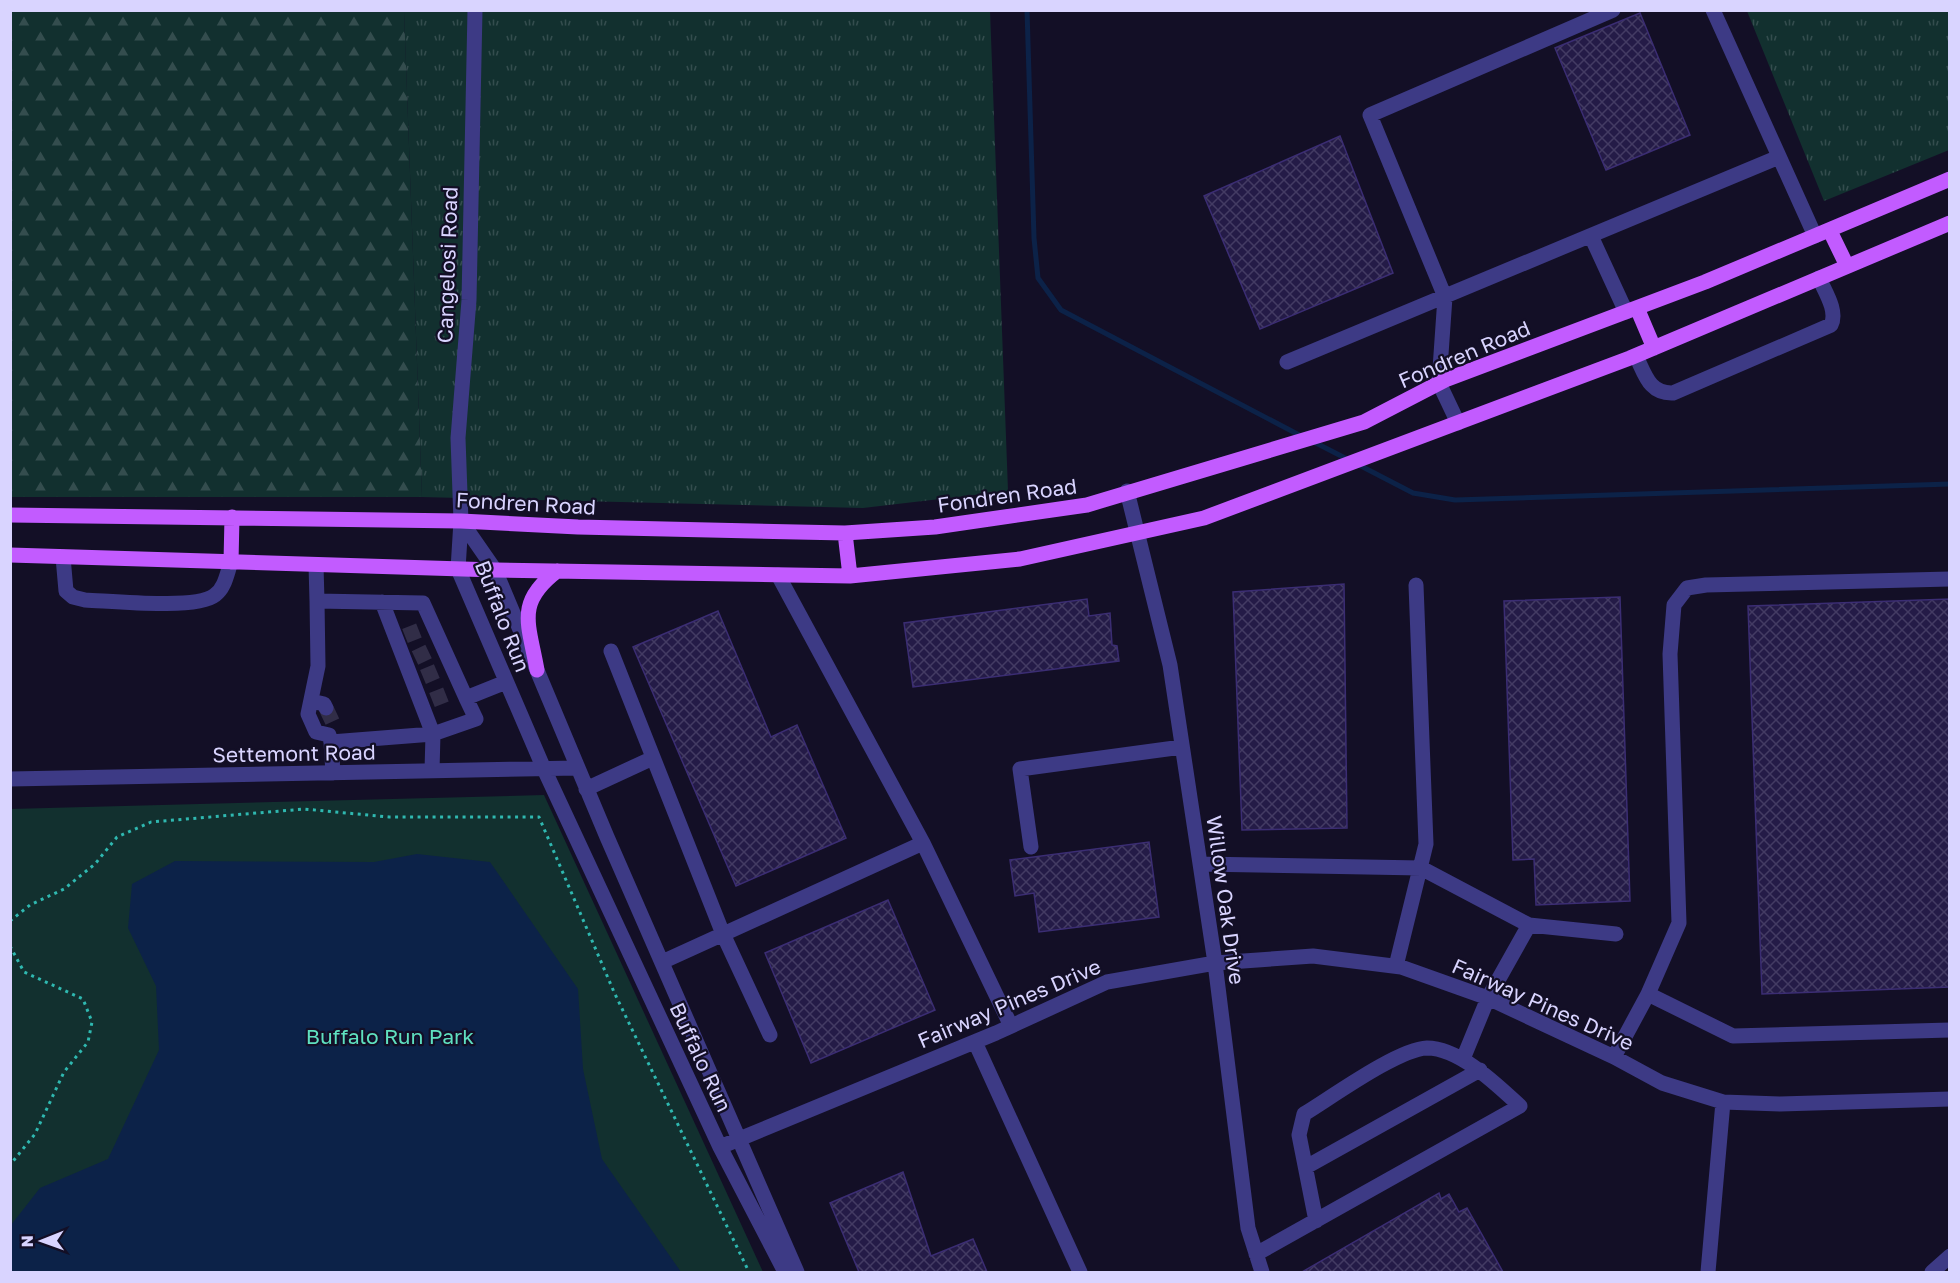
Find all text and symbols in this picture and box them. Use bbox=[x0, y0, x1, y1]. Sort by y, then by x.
street label: Cangelosi Road bbox=[431, 186, 463, 344]
street label: Fondren Road bbox=[1394, 315, 1534, 393]
street label: Fondren Road bbox=[936, 472, 1078, 518]
street label: Fondren Road bbox=[455, 486, 597, 520]
street label: Buffalo Run bbox=[470, 556, 536, 676]
street label: Settemont Road bbox=[212, 739, 376, 767]
street label: Willow Oak Drive bbox=[1201, 814, 1251, 986]
street label: Fairway Pines Drive bbox=[1448, 952, 1638, 1056]
street label: Fairway Pines Drive bbox=[914, 953, 1104, 1053]
street label: Buffalo Run bbox=[664, 998, 738, 1116]
park label: Buffalo Run Park bbox=[306, 1023, 474, 1049]
north arrow bbox=[12, 1211, 72, 1271]
text: N bbox=[17, 1235, 37, 1248]

